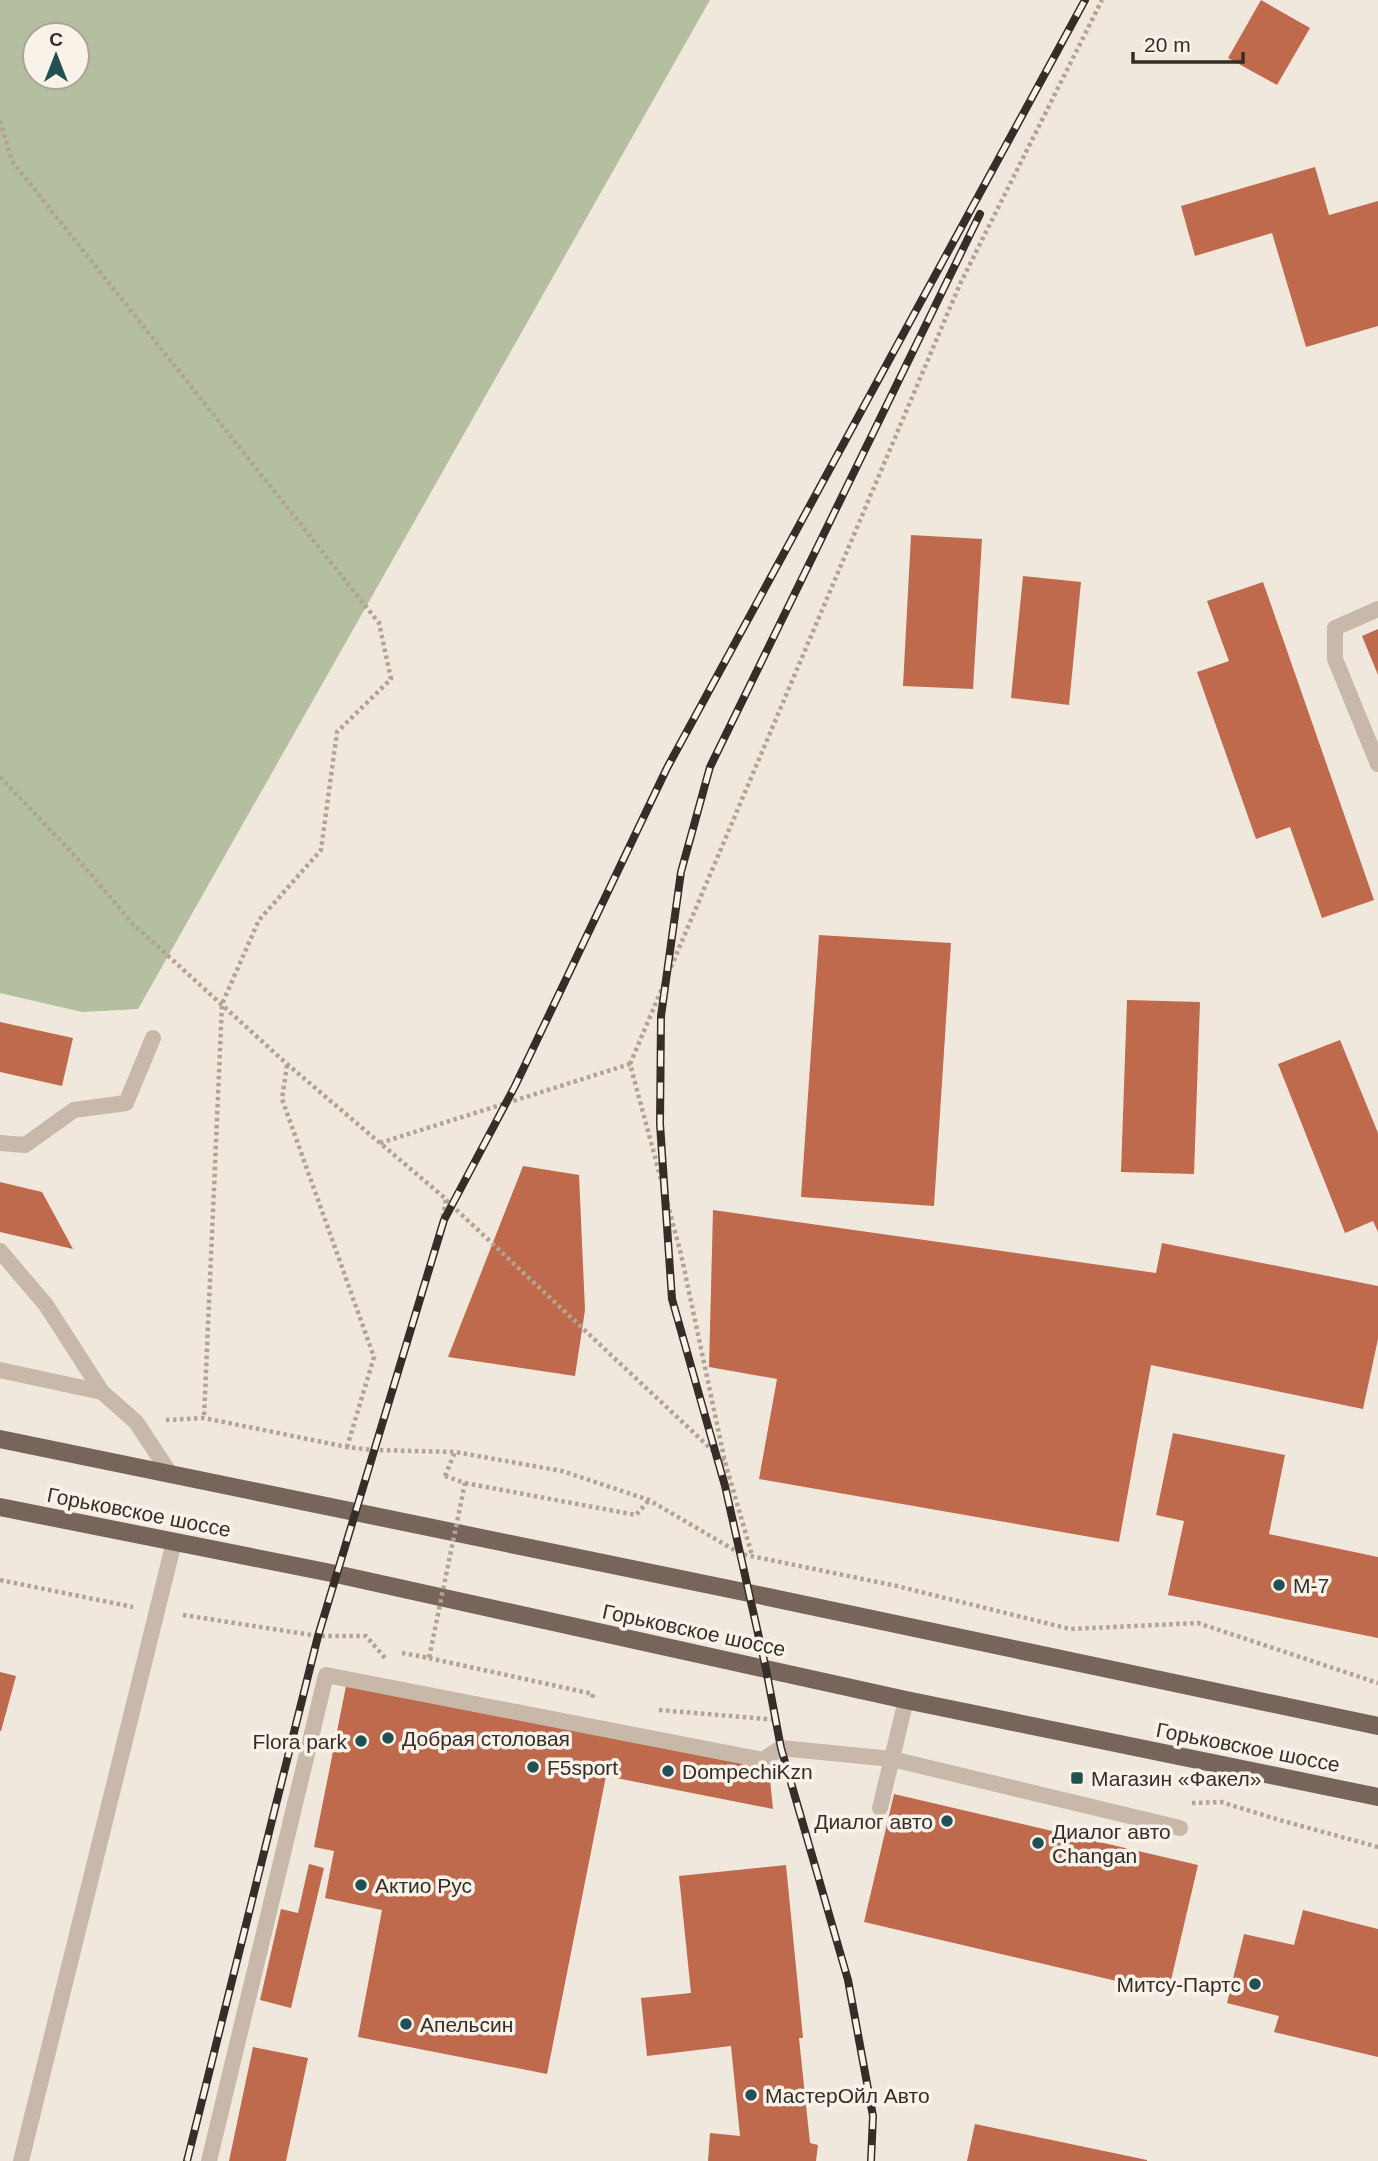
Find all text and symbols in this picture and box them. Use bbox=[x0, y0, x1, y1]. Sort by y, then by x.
north arrow bbox=[21, 21, 91, 91]
scale bar bbox=[1133, 21, 1243, 65]
text: С bbox=[49, 29, 63, 50]
text: 20 m bbox=[1144, 33, 1191, 56]
street label: Горьковское шоссе bbox=[45, 1483, 233, 1541]
place label: М-7 bbox=[1293, 1574, 1329, 1597]
marker: М-7 bbox=[1271, 1577, 1287, 1593]
street label: Горьковское шоссе bbox=[600, 1599, 788, 1661]
street label: Горьковское шоссе bbox=[1154, 1718, 1342, 1776]
place label: Добрая столовая bbox=[402, 1727, 570, 1750]
place label: Flora park bbox=[252, 1730, 347, 1753]
marker: Добрая столовая bbox=[380, 1730, 396, 1746]
marker: Flora park bbox=[353, 1733, 369, 1749]
place label: F5sport bbox=[547, 1756, 618, 1779]
marker: F5sport bbox=[525, 1759, 541, 1775]
place label: DompechiKzn bbox=[682, 1760, 813, 1783]
marker: DompechiKzn bbox=[660, 1763, 676, 1779]
place label: Магазин «Факел» bbox=[1091, 1767, 1262, 1790]
marker: Магазин «Факел» bbox=[1069, 1770, 1085, 1786]
place label: Диалог авто bbox=[814, 1810, 933, 1833]
marker: Диалог авто bbox=[939, 1813, 955, 1829]
place label: Диалог авто Changan bbox=[1052, 1820, 1171, 1867]
marker: Диалог авто Changan bbox=[1030, 1835, 1046, 1851]
place label: Актио Рус bbox=[375, 1874, 472, 1897]
marker: Актио Рус bbox=[353, 1877, 369, 1893]
place label: Митсу-Партс bbox=[1117, 1973, 1241, 1996]
marker: Митсу-Партс bbox=[1247, 1976, 1263, 1992]
place label: Апельсин bbox=[420, 2013, 513, 2036]
marker: Апельсин bbox=[398, 2016, 414, 2032]
place label: МастерОйл Авто bbox=[765, 2084, 930, 2107]
marker: МастерОйл Авто bbox=[743, 2087, 759, 2103]

